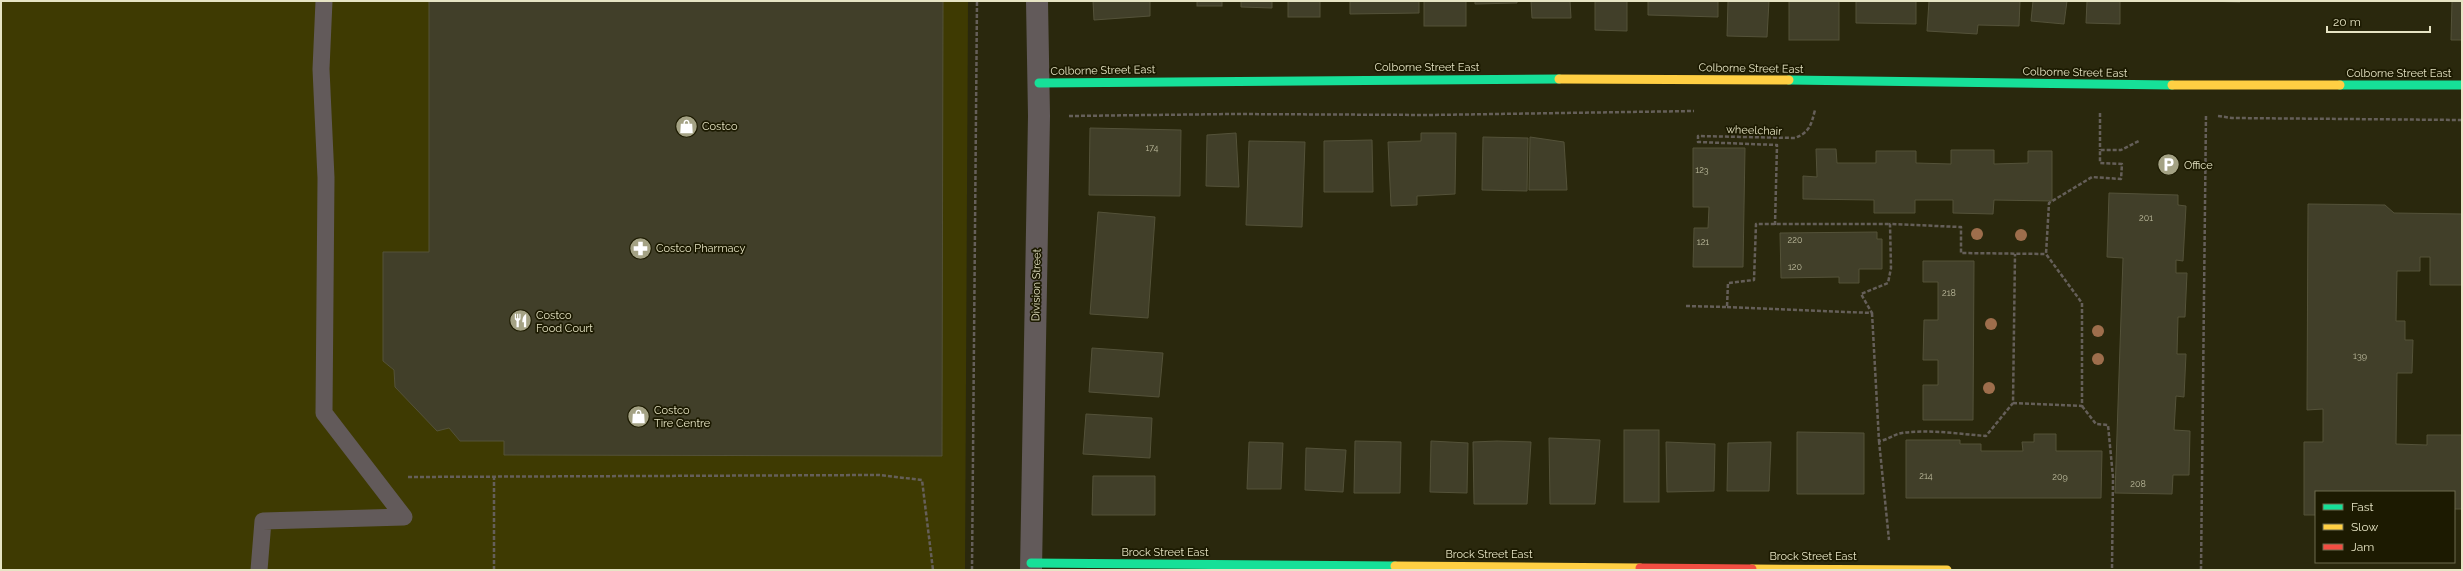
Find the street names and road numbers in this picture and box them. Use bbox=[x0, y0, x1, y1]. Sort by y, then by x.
street label: Colborne Street East bbox=[1375, 61, 1480, 74]
street label: Colborne Street East bbox=[1698, 61, 1804, 76]
street label: Colborne Street East bbox=[1050, 63, 1156, 78]
street label: Colborne Street East bbox=[2022, 65, 2128, 80]
street label: Colborne Street East bbox=[2347, 67, 2452, 80]
street label: wheelchair bbox=[1726, 123, 1782, 138]
street label: Division Street bbox=[1029, 248, 1044, 321]
street label: Brock Street East bbox=[1121, 546, 1209, 559]
street label: Brock Street East bbox=[1445, 548, 1533, 561]
street label: Brock Street East bbox=[1769, 550, 1857, 563]

